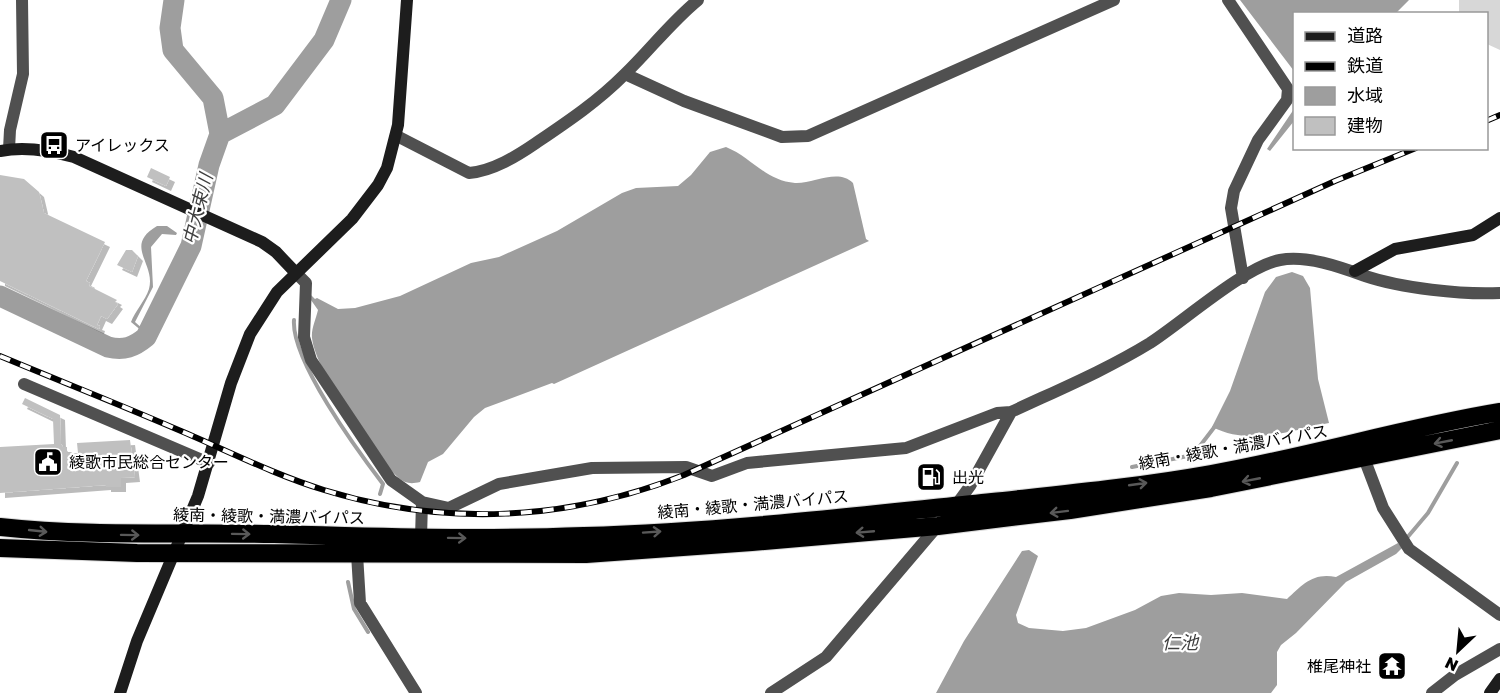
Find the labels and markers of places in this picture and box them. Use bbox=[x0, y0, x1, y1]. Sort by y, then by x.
bus stop icon: アイレックス bbox=[38, 129, 70, 161]
place label: アイレックス bbox=[75, 135, 170, 155]
public building icon: 綾歌市民総合センター bbox=[32, 446, 64, 478]
place label: 綾歌市民総合センター bbox=[69, 452, 229, 472]
fuel station icon: 出光 bbox=[915, 461, 947, 493]
place label: 出光 bbox=[952, 467, 984, 487]
temple icon: 椎尾神社 bbox=[1376, 650, 1408, 682]
place label: 椎尾神社 bbox=[1307, 656, 1371, 676]

